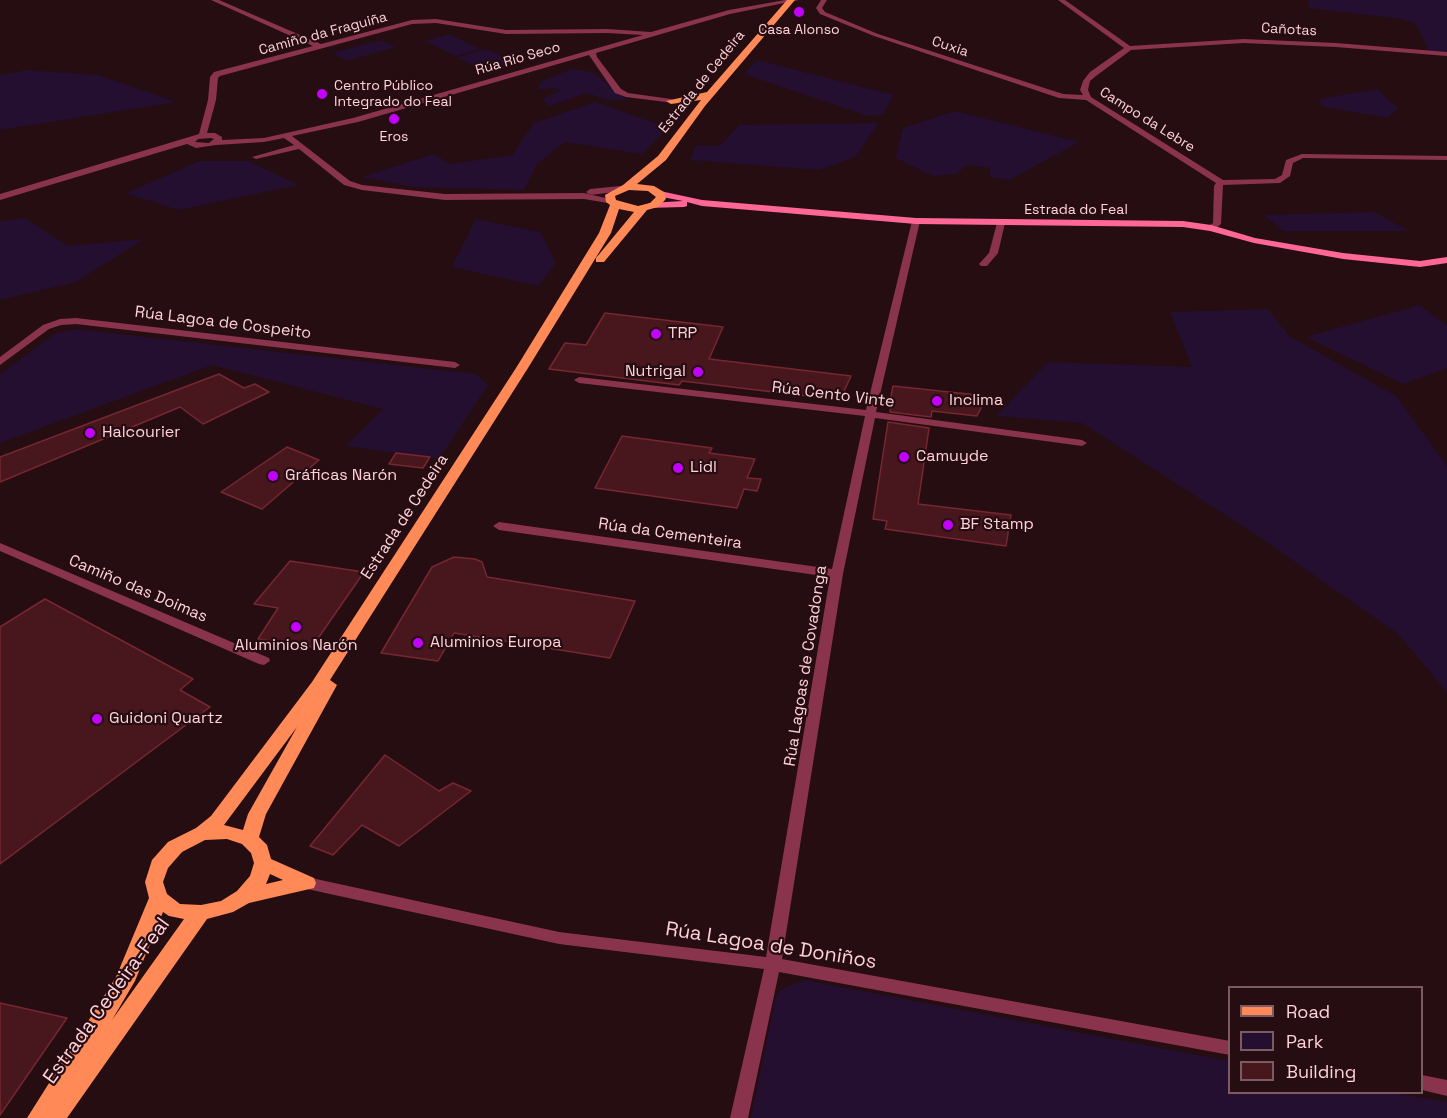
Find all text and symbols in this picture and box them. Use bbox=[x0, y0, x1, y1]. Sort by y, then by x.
marker: Casa Alonso bbox=[792, 5, 806, 19]
street label: Camiño da Fraguiña bbox=[257, 9, 389, 59]
street label: Cañotas bbox=[1261, 20, 1317, 40]
place label: Casa Alonso bbox=[758, 22, 840, 38]
street label: Estrada de Cedeira bbox=[655, 27, 749, 137]
street label: Cuxia bbox=[930, 33, 970, 61]
street label: Rúa Río Seco bbox=[474, 39, 562, 79]
place label: Centro Público Integrado do Feal bbox=[334, 78, 452, 110]
street label: Campo da Lebre bbox=[1096, 84, 1198, 156]
marker: Centro Público Integrado do Feal bbox=[315, 87, 329, 101]
marker: Eros bbox=[387, 112, 401, 126]
place label: Eros bbox=[380, 129, 408, 145]
street label: Estrada do Feal bbox=[1024, 202, 1128, 218]
street label: Rúa Lagoa de Cospeito bbox=[134, 303, 312, 343]
place label: TRP bbox=[668, 324, 697, 344]
marker: TRP bbox=[649, 327, 663, 341]
place label: Nutrigal bbox=[625, 362, 686, 382]
marker: Nutrigal bbox=[691, 365, 705, 379]
street label: Rúa Cento Vinte bbox=[771, 378, 895, 412]
place label: Inclima bbox=[949, 391, 1003, 411]
marker: Inclima bbox=[930, 394, 944, 408]
place label: Halcourier bbox=[102, 423, 180, 443]
marker: Halcourier bbox=[83, 426, 97, 440]
place label: Camuyde bbox=[916, 447, 988, 467]
marker: Camuyde bbox=[897, 450, 911, 464]
street label: Estrada de Cedeira bbox=[357, 451, 453, 583]
place label: Lidl bbox=[690, 458, 717, 478]
marker: Lidl bbox=[671, 461, 685, 475]
place label: Gráficas Narón bbox=[285, 466, 397, 486]
marker: Gráficas Narón bbox=[266, 469, 280, 483]
street label: Rúa da Cementeira bbox=[597, 514, 743, 554]
place label: BF Stamp bbox=[960, 515, 1034, 535]
marker: BF Stamp bbox=[941, 518, 955, 532]
street label: Camiño das Doimas bbox=[66, 551, 210, 627]
street label: Rúa Lagoas de Covadonga bbox=[781, 564, 831, 768]
marker: Aluminios Narón bbox=[289, 620, 303, 634]
place label: Aluminios Europa bbox=[430, 633, 562, 653]
place label: Aluminios Narón bbox=[235, 636, 357, 656]
marker: Aluminios Europa bbox=[411, 636, 425, 650]
place label: Guidoni Quartz bbox=[109, 709, 223, 729]
marker: Guidoni Quartz bbox=[90, 712, 104, 726]
street label: Estrada Cedeira-Feal bbox=[39, 913, 175, 1089]
street label: Rúa Lagoa de Doniños bbox=[664, 917, 878, 975]
legend bbox=[1228, 986, 1423, 1094]
text: Road bbox=[1286, 1000, 1330, 1023]
text: Park bbox=[1286, 1030, 1323, 1053]
text: Building bbox=[1286, 1060, 1356, 1083]

